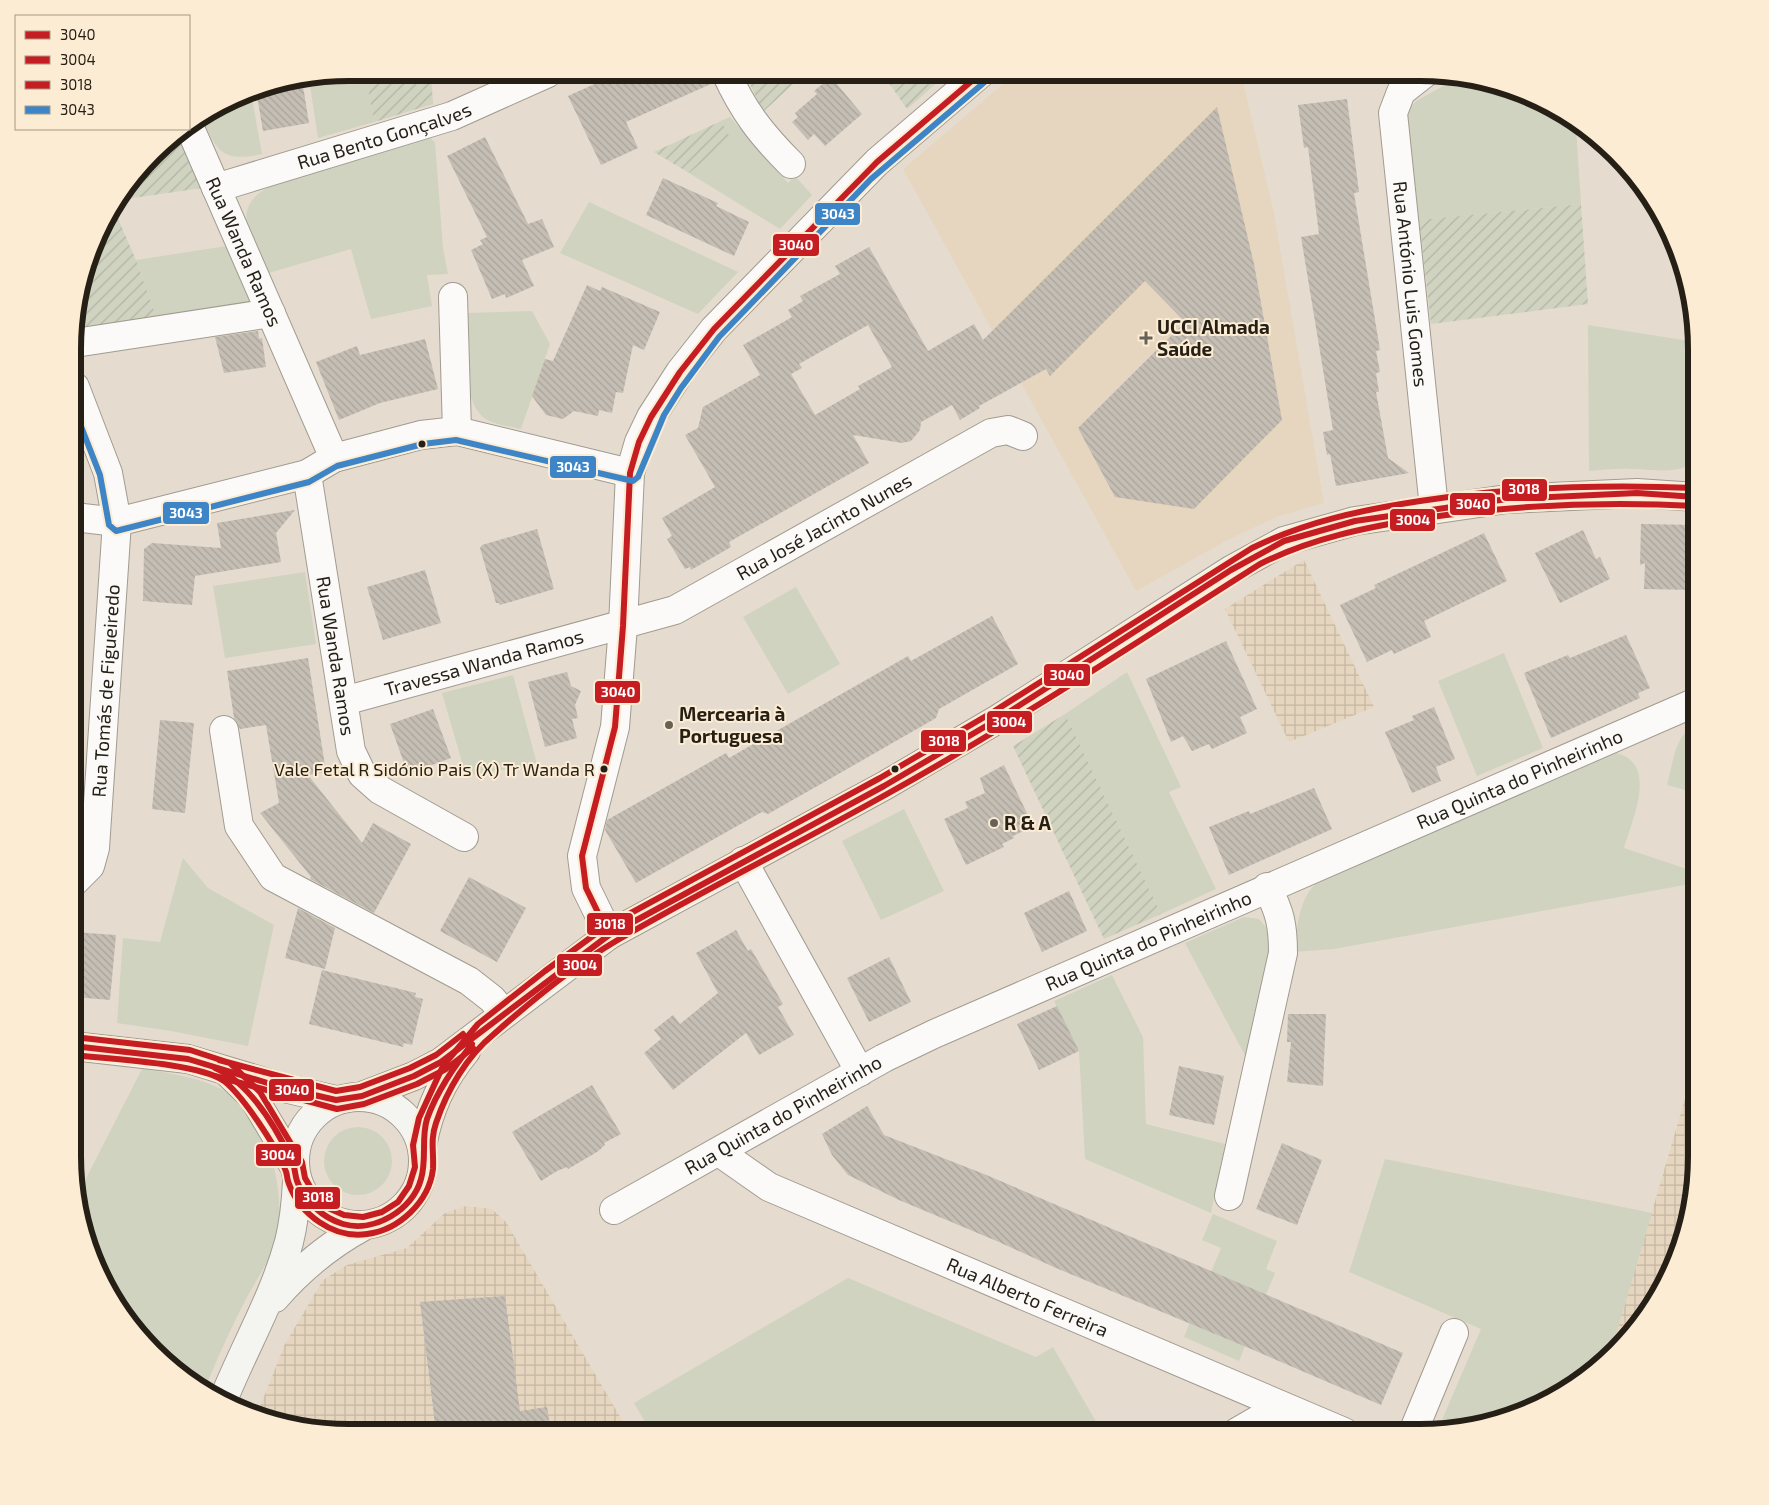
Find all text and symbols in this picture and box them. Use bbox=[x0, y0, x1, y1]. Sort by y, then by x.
legend bbox=[15, 15, 190, 130]
text: 3040 bbox=[60, 25, 96, 43]
text: 3004 bbox=[60, 50, 96, 68]
text: 3018 bbox=[60, 75, 92, 93]
street label: Rua Bento Gonçalves bbox=[294, 97, 475, 174]
text: 3043 bbox=[60, 100, 95, 118]
street label: Rua Wanda Ramos bbox=[202, 173, 287, 330]
street label: Rua António Luis Gomes bbox=[1389, 180, 1433, 388]
line badge: 3043 bbox=[814, 202, 861, 226]
text: 3043 bbox=[821, 205, 855, 222]
line badge: 3040 bbox=[772, 233, 820, 257]
text: 3040 bbox=[779, 236, 813, 253]
place label: UCCI Almada Saúde bbox=[1157, 315, 1270, 360]
marker: UCCI Almada Saúde bbox=[1139, 331, 1153, 345]
unlabelled marker bbox=[417, 439, 427, 449]
line badge: 3043 bbox=[549, 455, 597, 479]
text: 3043 bbox=[556, 458, 590, 475]
street label: Rua José Jacinto Nunes bbox=[732, 468, 915, 584]
line badge: 3018 bbox=[1501, 478, 1548, 502]
text: 3018 bbox=[1508, 480, 1540, 497]
line badge: 3040 bbox=[1449, 492, 1496, 516]
text: 3040 bbox=[1456, 495, 1490, 512]
line badge: 3043 bbox=[162, 501, 210, 525]
text: 3043 bbox=[169, 504, 203, 521]
line badge: 3004 bbox=[1389, 508, 1436, 532]
text: 3004 bbox=[1396, 511, 1430, 528]
street label: Rua Wanda Ramos bbox=[312, 574, 360, 737]
street label: Rua Tomás de Figueiredo bbox=[86, 583, 124, 798]
street label: Travessa Wanda Ramos bbox=[382, 624, 586, 700]
line badge: 3040 bbox=[1043, 663, 1091, 687]
text: 3040 bbox=[1050, 666, 1084, 683]
line badge: 3040 bbox=[594, 680, 641, 704]
text: 3040 bbox=[601, 683, 635, 700]
place label: Mercearia à Portuguesa bbox=[679, 702, 785, 747]
line badge: 3004 bbox=[986, 710, 1033, 734]
text: 3004 bbox=[992, 713, 1026, 730]
marker: Mercearia à Portuguesa bbox=[663, 719, 675, 731]
street label: Rua Quinta do Pinheirinho bbox=[1413, 723, 1626, 833]
line badge: 3018 bbox=[920, 729, 967, 753]
text: 3018 bbox=[928, 732, 960, 749]
place label: Vale Fetal R Sidónio Pais (X) Tr Wanda R bbox=[274, 758, 595, 780]
marker: Vale Fetal R Sidónio Pais (X) Tr Wanda R bbox=[599, 764, 609, 774]
unlabelled marker bbox=[890, 764, 900, 774]
place label: R & A bbox=[1004, 811, 1052, 834]
marker: R & A bbox=[988, 817, 1000, 829]
street label: Rua Quinta do Pinheirinho bbox=[1041, 885, 1255, 995]
line badge: 3018 bbox=[586, 912, 634, 936]
text: 3018 bbox=[594, 915, 626, 932]
line badge: 3004 bbox=[556, 953, 603, 977]
text: 3004 bbox=[563, 956, 597, 973]
street label: Rua Quinta do Pinheirinho bbox=[680, 1050, 885, 1179]
line badge: 3040 bbox=[268, 1078, 315, 1102]
text: 3040 bbox=[275, 1081, 309, 1098]
line badge: 3004 bbox=[255, 1143, 302, 1167]
text: 3004 bbox=[261, 1146, 295, 1163]
line badge: 3018 bbox=[294, 1186, 341, 1210]
text: 3018 bbox=[302, 1188, 334, 1205]
street label: Rua Alberto Ferreira bbox=[943, 1252, 1112, 1341]

